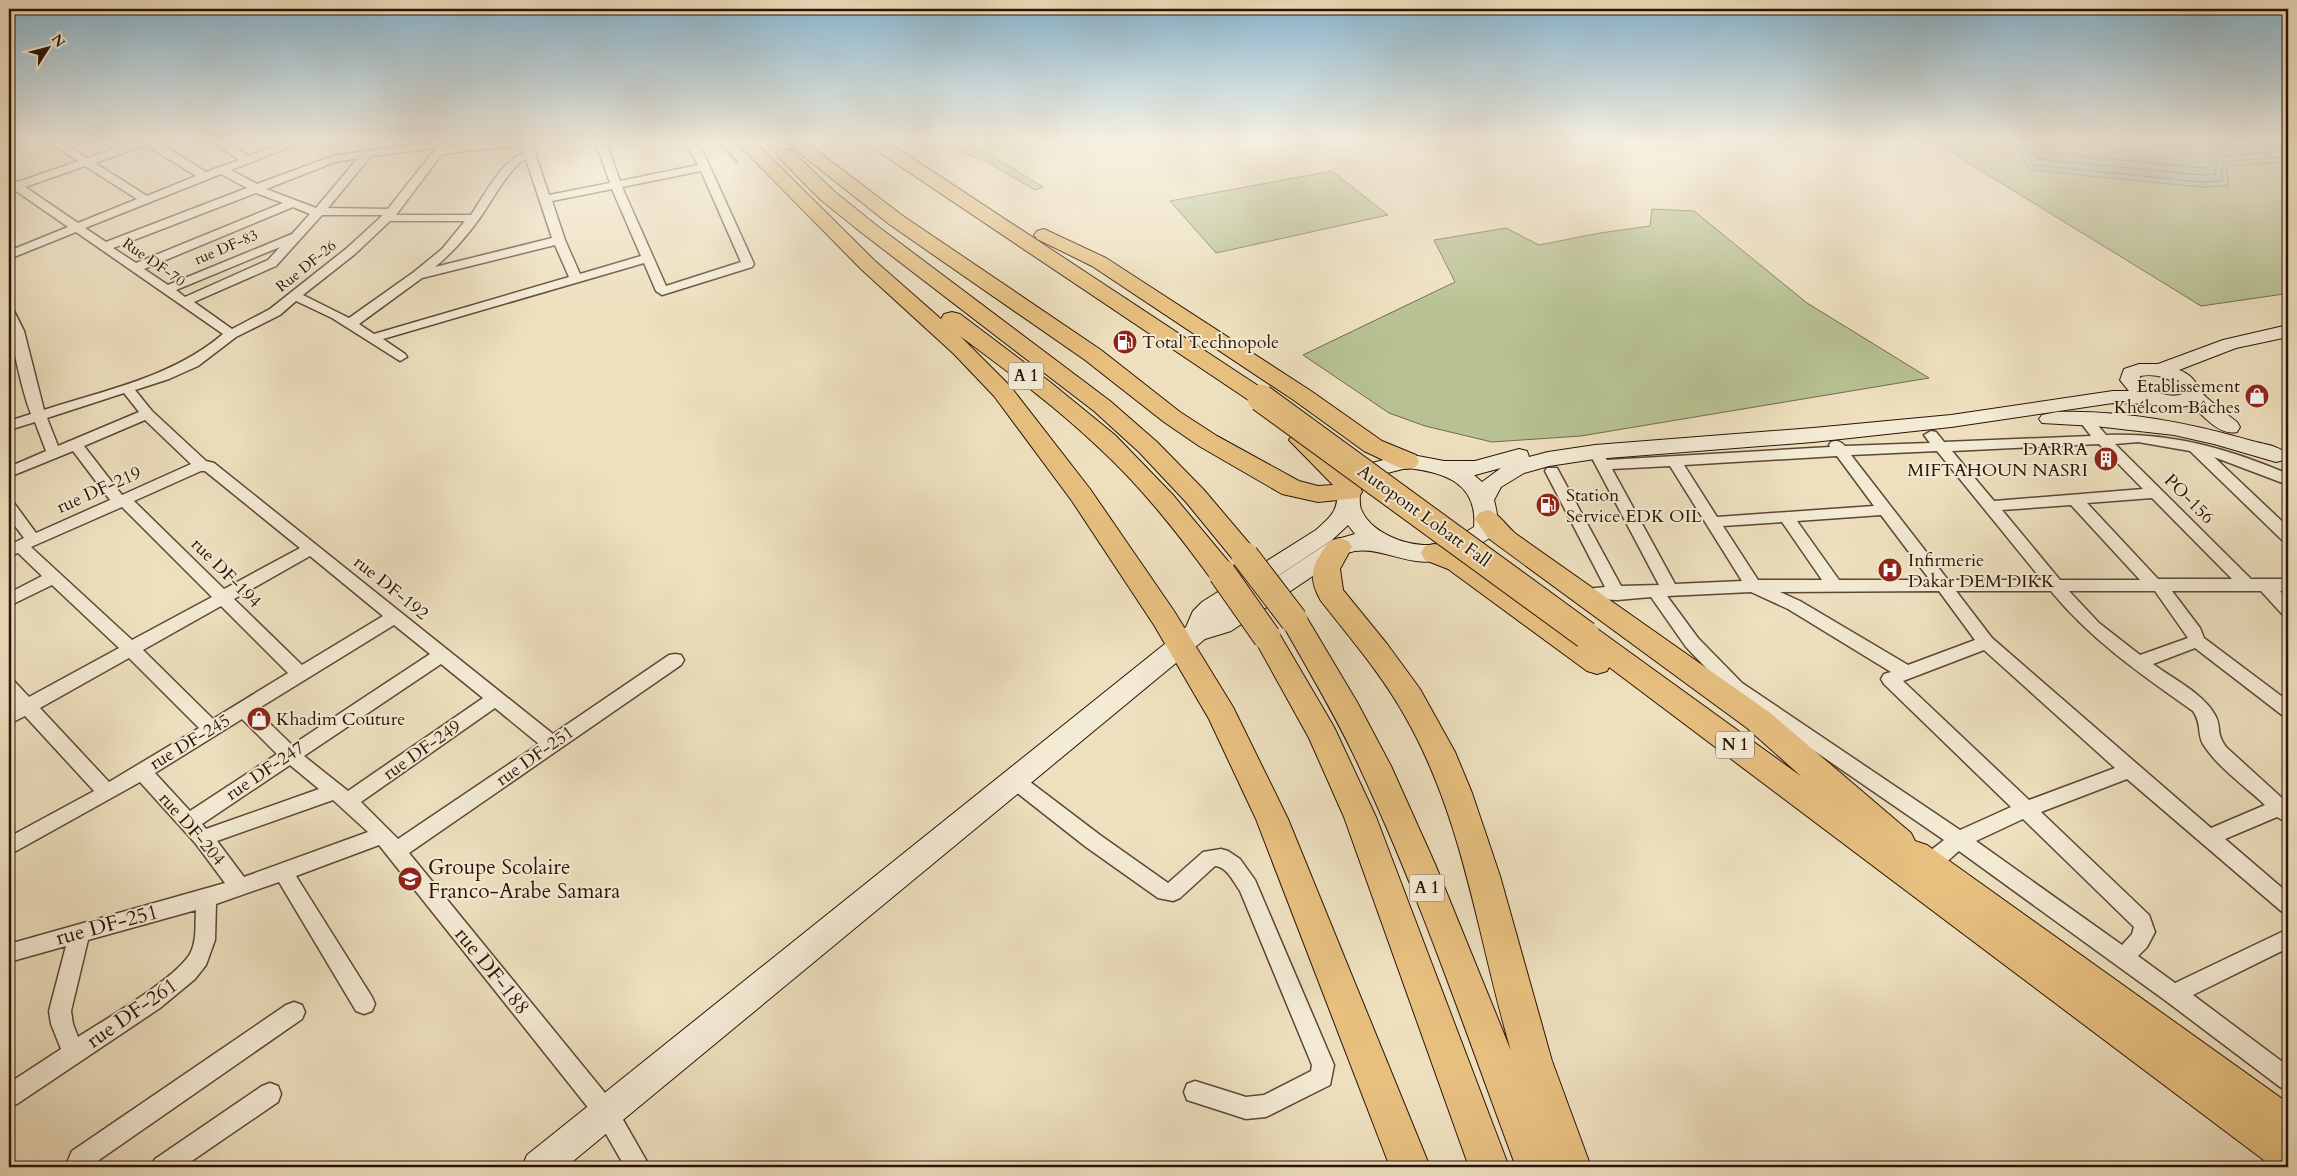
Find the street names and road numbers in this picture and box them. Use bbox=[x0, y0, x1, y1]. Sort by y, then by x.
street label: rue DF-83 bbox=[191, 225, 261, 269]
street label: Rue DF-70 bbox=[119, 233, 190, 291]
street label: Rue DF-26 bbox=[272, 235, 341, 297]
road number: A 1 bbox=[1008, 362, 1044, 390]
street label: Autopont Lobatt Fall bbox=[1352, 459, 1496, 573]
street label: rue DF-219 bbox=[53, 460, 145, 520]
street label: PO-156 bbox=[2158, 468, 2220, 530]
street label: rue DF-194 bbox=[185, 532, 267, 614]
street label: rue DF-192 bbox=[348, 550, 434, 626]
street label: rue DF-245 bbox=[145, 708, 235, 776]
street label: rue DF-249 bbox=[378, 714, 466, 786]
street label: rue DF-251 bbox=[491, 720, 579, 792]
road number: N 1 bbox=[1716, 732, 1754, 758]
street label: rue DF-247 bbox=[221, 735, 309, 807]
street label: rue DF-204 bbox=[153, 787, 231, 871]
road number: A 1 bbox=[1410, 874, 1444, 901]
street label: rue DF-251 bbox=[53, 897, 161, 953]
street label: rue DF-188 bbox=[448, 921, 536, 1021]
street label: rue DF-261 bbox=[81, 971, 183, 1055]

